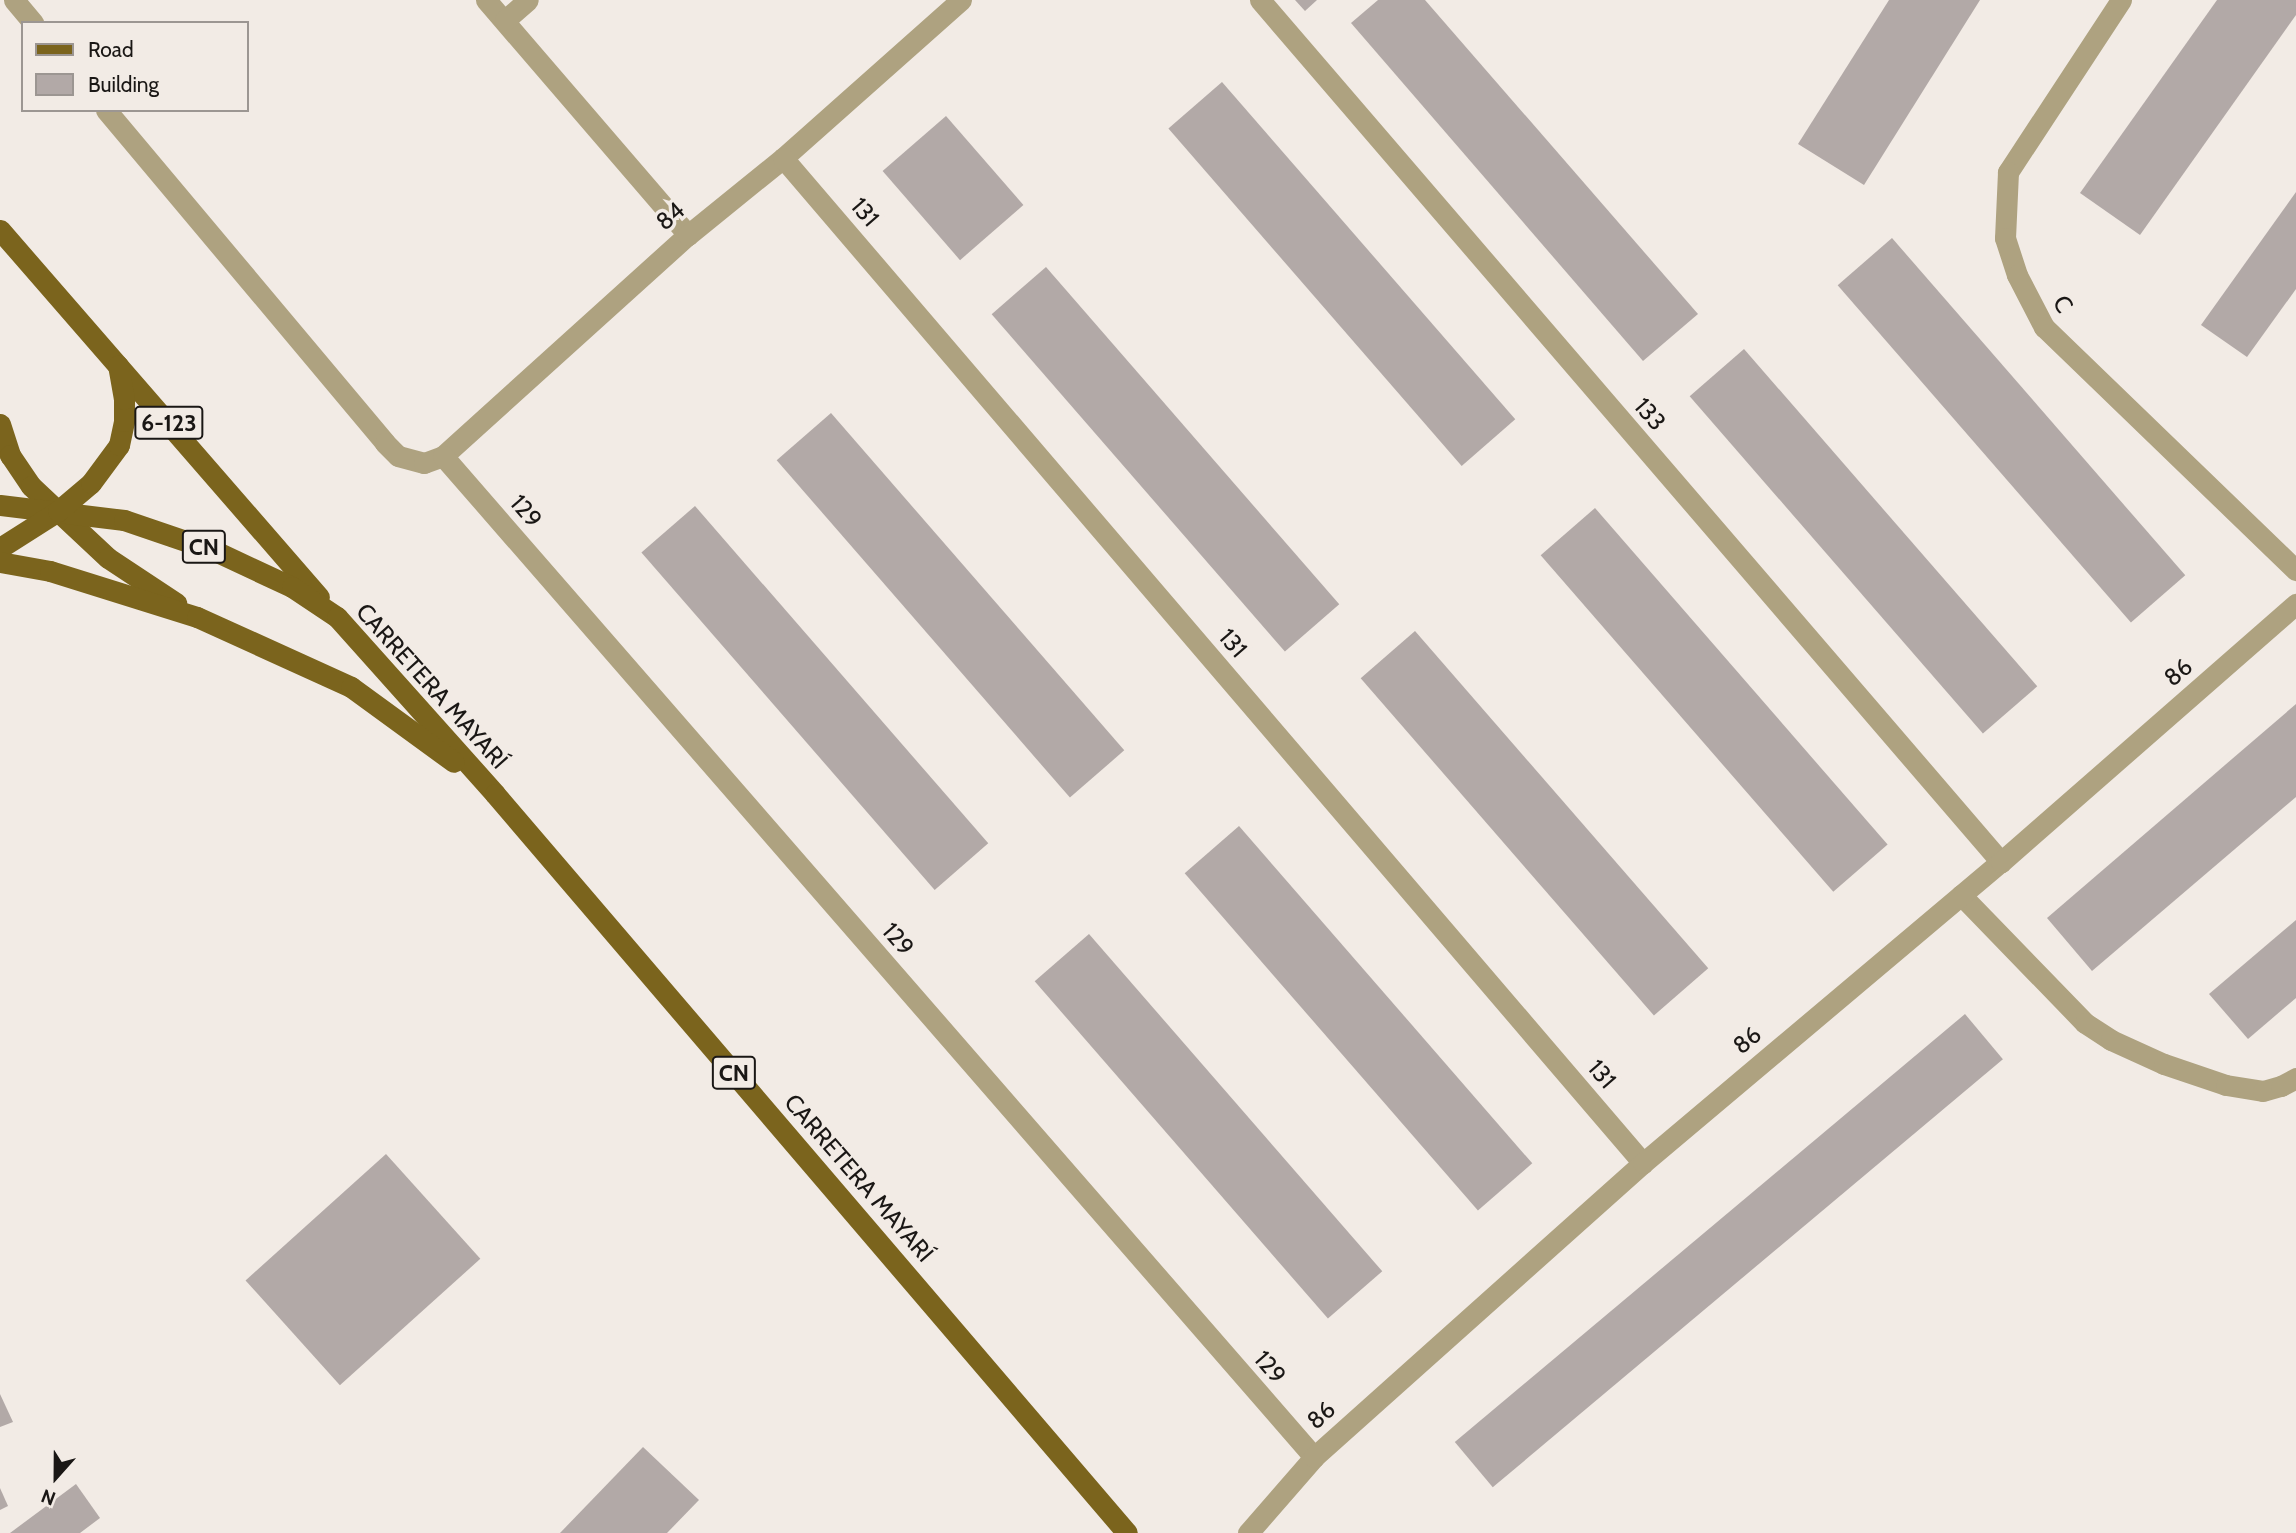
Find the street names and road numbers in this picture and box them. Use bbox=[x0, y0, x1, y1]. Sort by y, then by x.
street label: 131 bbox=[845, 192, 885, 232]
street label: 84 bbox=[650, 196, 690, 236]
street label: C bbox=[2047, 290, 2079, 318]
street label: 133 bbox=[1628, 392, 1672, 436]
road number: 6-123 bbox=[134, 404, 204, 442]
street label: 129 bbox=[504, 489, 548, 533]
road number: CN bbox=[181, 527, 227, 566]
street label: CARRETERA MAYARÍ bbox=[350, 597, 514, 775]
street label: 131 bbox=[1213, 623, 1253, 663]
street label: 86 bbox=[2158, 652, 2198, 692]
street label: 129 bbox=[876, 917, 920, 961]
street label: 86 bbox=[1727, 1020, 1767, 1060]
road number: CN bbox=[711, 1054, 757, 1092]
street label: 131 bbox=[1582, 1054, 1622, 1094]
street label: CARRETERA MAYARÍ bbox=[778, 1088, 940, 1268]
street label: 129 bbox=[1248, 1345, 1292, 1389]
street label: 86 bbox=[1301, 1395, 1341, 1435]

